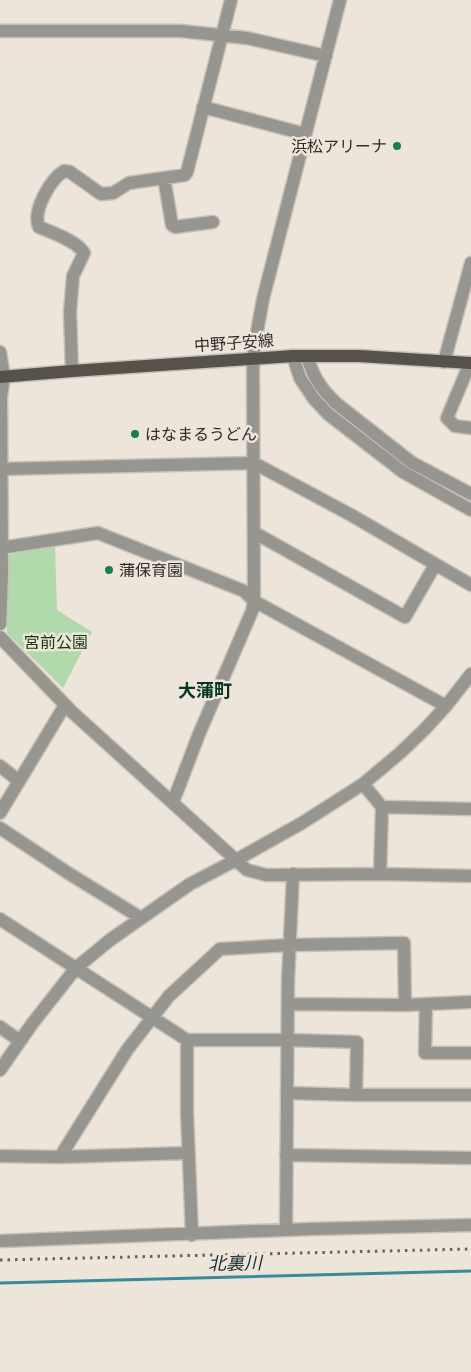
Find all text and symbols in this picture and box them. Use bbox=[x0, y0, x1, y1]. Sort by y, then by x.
place label: 浜松アリーナ bbox=[291, 136, 387, 157]
marker: 浜松アリーナ bbox=[391, 140, 403, 152]
street label: 中野子安線 bbox=[193, 330, 275, 356]
place label: はなまるうどん bbox=[145, 424, 257, 445]
marker: はなまるうどん bbox=[129, 428, 141, 440]
place label: 蒲保育園 bbox=[119, 560, 183, 581]
marker: 蒲保育園 bbox=[103, 564, 115, 576]
park label: 宮前公園 bbox=[24, 632, 88, 653]
district label: 大蒲町 bbox=[178, 679, 232, 702]
water label: 北裏川 bbox=[208, 1251, 264, 1275]

